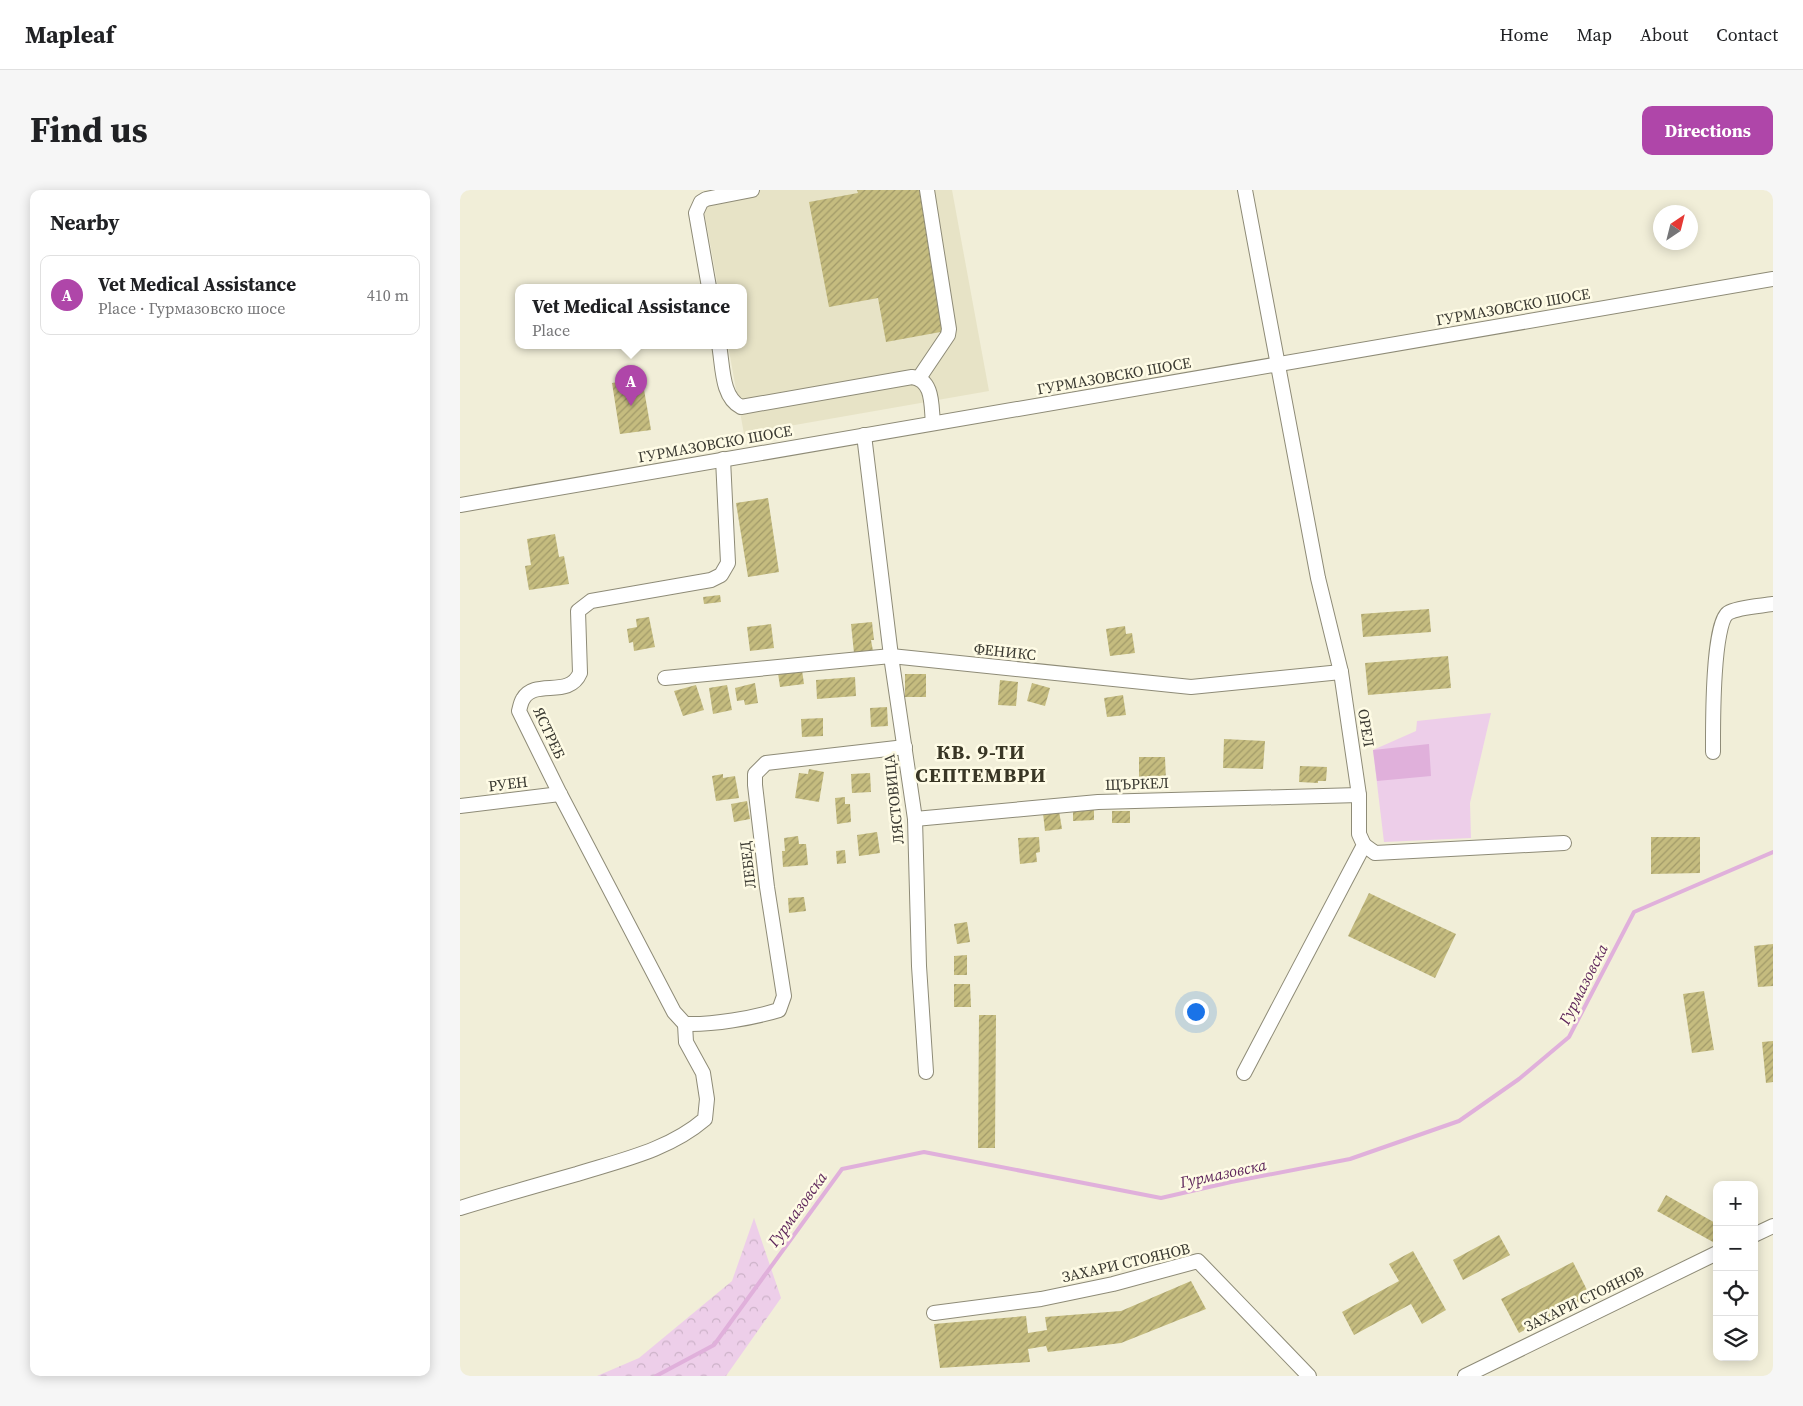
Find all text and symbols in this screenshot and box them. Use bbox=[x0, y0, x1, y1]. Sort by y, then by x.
text: Mapleaf bbox=[25, 18, 115, 51]
text: Home bbox=[1500, 22, 1549, 47]
text: Map bbox=[1577, 22, 1612, 47]
text: About bbox=[1640, 22, 1688, 47]
text: Contact bbox=[1716, 22, 1778, 47]
text: Find us bbox=[30, 106, 148, 154]
button: Directions bbox=[1642, 106, 1773, 155]
north arrow bbox=[1653, 205, 1698, 250]
text: Nearby bbox=[50, 208, 120, 237]
text: Vet Medical Assistance bbox=[98, 271, 296, 297]
street label: ГУРМАЗОВСКО ШОСЕ bbox=[1434, 283, 1591, 330]
text: A bbox=[62, 284, 72, 306]
text: 410 m bbox=[367, 284, 409, 306]
popup bbox=[515, 284, 747, 349]
text: Vet Medical Assistance bbox=[532, 293, 730, 319]
text: Place · Гурмазовско шосе bbox=[98, 297, 285, 319]
text: Place bbox=[532, 319, 570, 341]
street label: ГУРМАЗОВСКО ШОСЕ bbox=[1035, 352, 1192, 399]
pin: A bbox=[615, 365, 647, 406]
street label: ГУРМАЗОВСКО ШОСЕ bbox=[636, 420, 793, 467]
street label: ФЕНИКС bbox=[973, 638, 1037, 665]
street label: ЯСТРЕБ bbox=[528, 704, 571, 762]
street label: ОРЕЛ bbox=[1353, 707, 1380, 749]
district label: КВ. 9-ТИ СЕПТЕМВРИ bbox=[915, 738, 1047, 789]
street label: ЛЯСТОВИЦА bbox=[878, 753, 909, 845]
street label: РУЕН bbox=[487, 771, 529, 796]
street label: ЩЪРКЕЛ bbox=[1105, 772, 1169, 795]
street label: ЛЕБЕД bbox=[734, 840, 761, 890]
water label: Гурмазовска bbox=[1553, 939, 1613, 1029]
your location bbox=[1183, 999, 1209, 1025]
water label: Гурмазовска bbox=[1177, 1153, 1269, 1193]
water label: Гурмазовска bbox=[762, 1166, 832, 1252]
map controls bbox=[1713, 1181, 1758, 1361]
button: + bbox=[1713, 1181, 1758, 1226]
button: − bbox=[1713, 1226, 1758, 1271]
street label: ЗАХАРИ СТОЯНОВ bbox=[1060, 1238, 1192, 1287]
street label: ЗАХАРИ СТОЯНОВ bbox=[1520, 1260, 1647, 1337]
button: locate bbox=[1713, 1271, 1758, 1316]
button: layers bbox=[1713, 1316, 1758, 1361]

